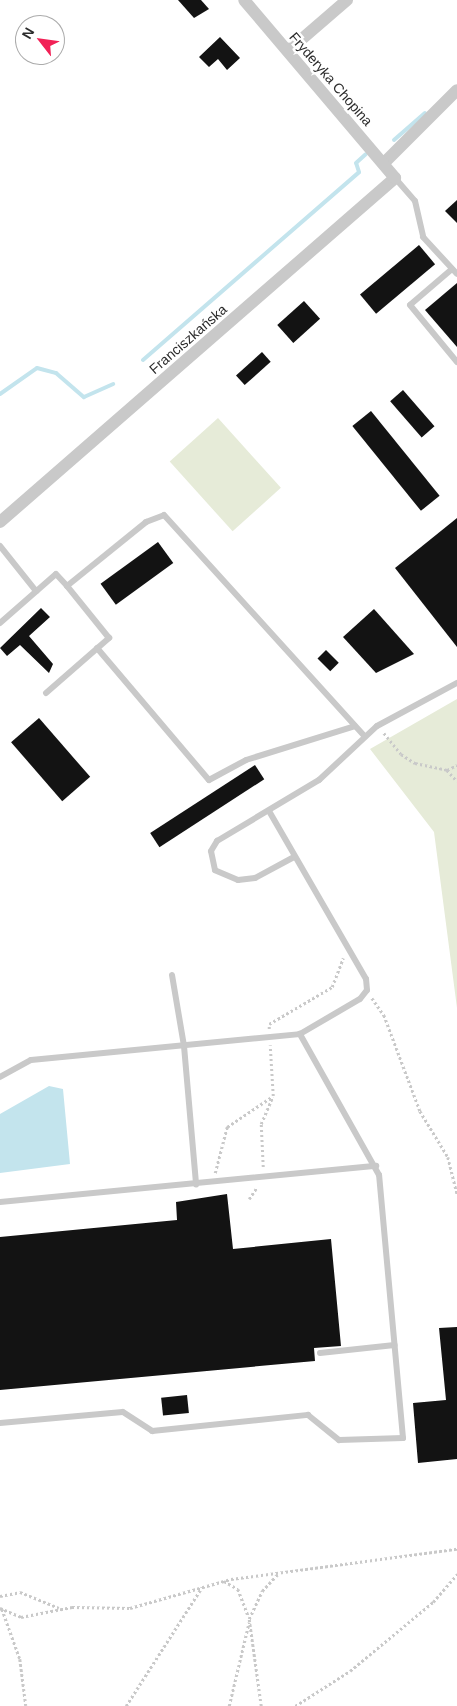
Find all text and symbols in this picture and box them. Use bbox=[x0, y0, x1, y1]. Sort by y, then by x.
north arrow bbox=[15, 15, 65, 65]
text: N bbox=[18, 25, 37, 41]
street label: Fryderyka Chopina bbox=[286, 29, 376, 129]
street label: Franciszkańska bbox=[146, 301, 230, 377]

